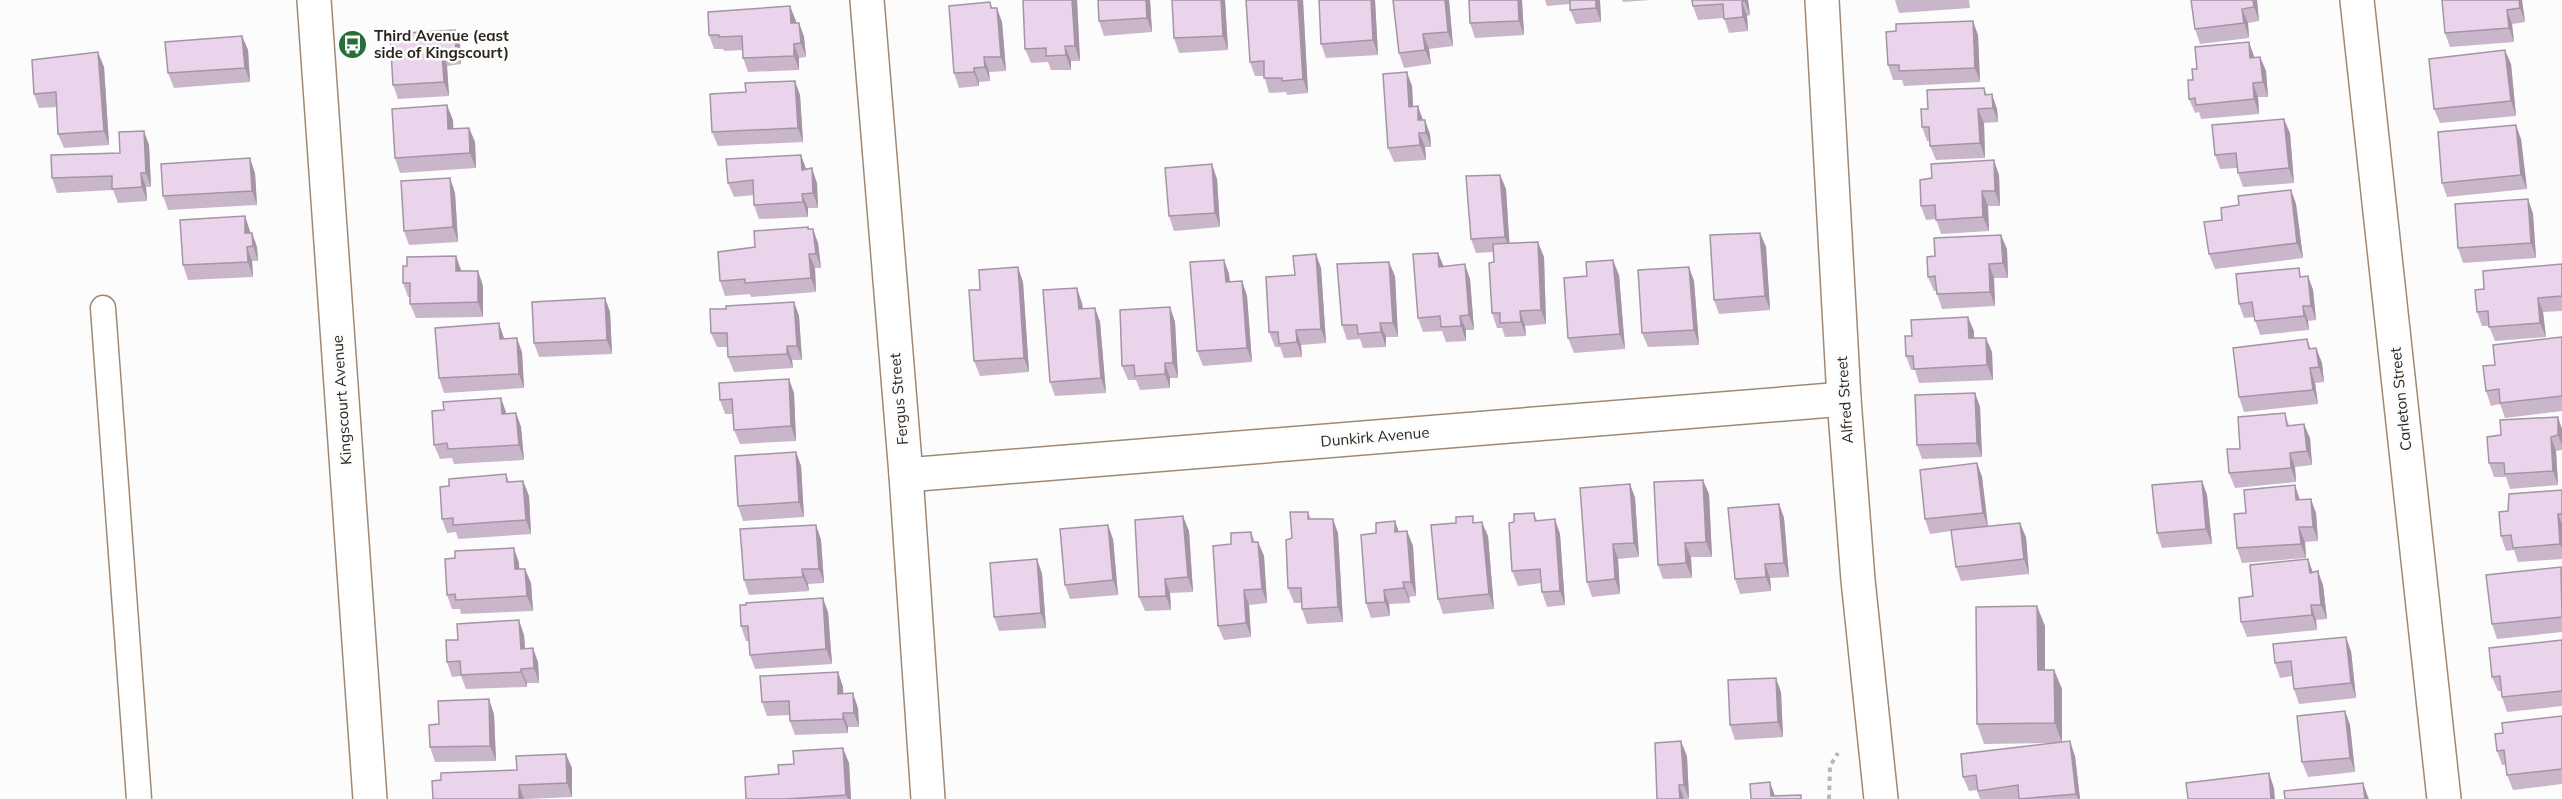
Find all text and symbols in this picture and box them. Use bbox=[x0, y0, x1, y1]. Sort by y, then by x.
place label: Third Avenue (east side of Kingscourt) bbox=[374, 26, 509, 62]
bus stop icon: Third Avenue (east side of Kingscourt) bbox=[337, 29, 369, 61]
street label: Kingscourt Avenue bbox=[327, 334, 356, 466]
street label: Carleton Street bbox=[2386, 346, 2415, 452]
street label: Fergus Street bbox=[885, 352, 912, 446]
street label: Alfred Street bbox=[1832, 356, 1857, 444]
street label: Dunkirk Avenue bbox=[1320, 422, 1430, 451]

